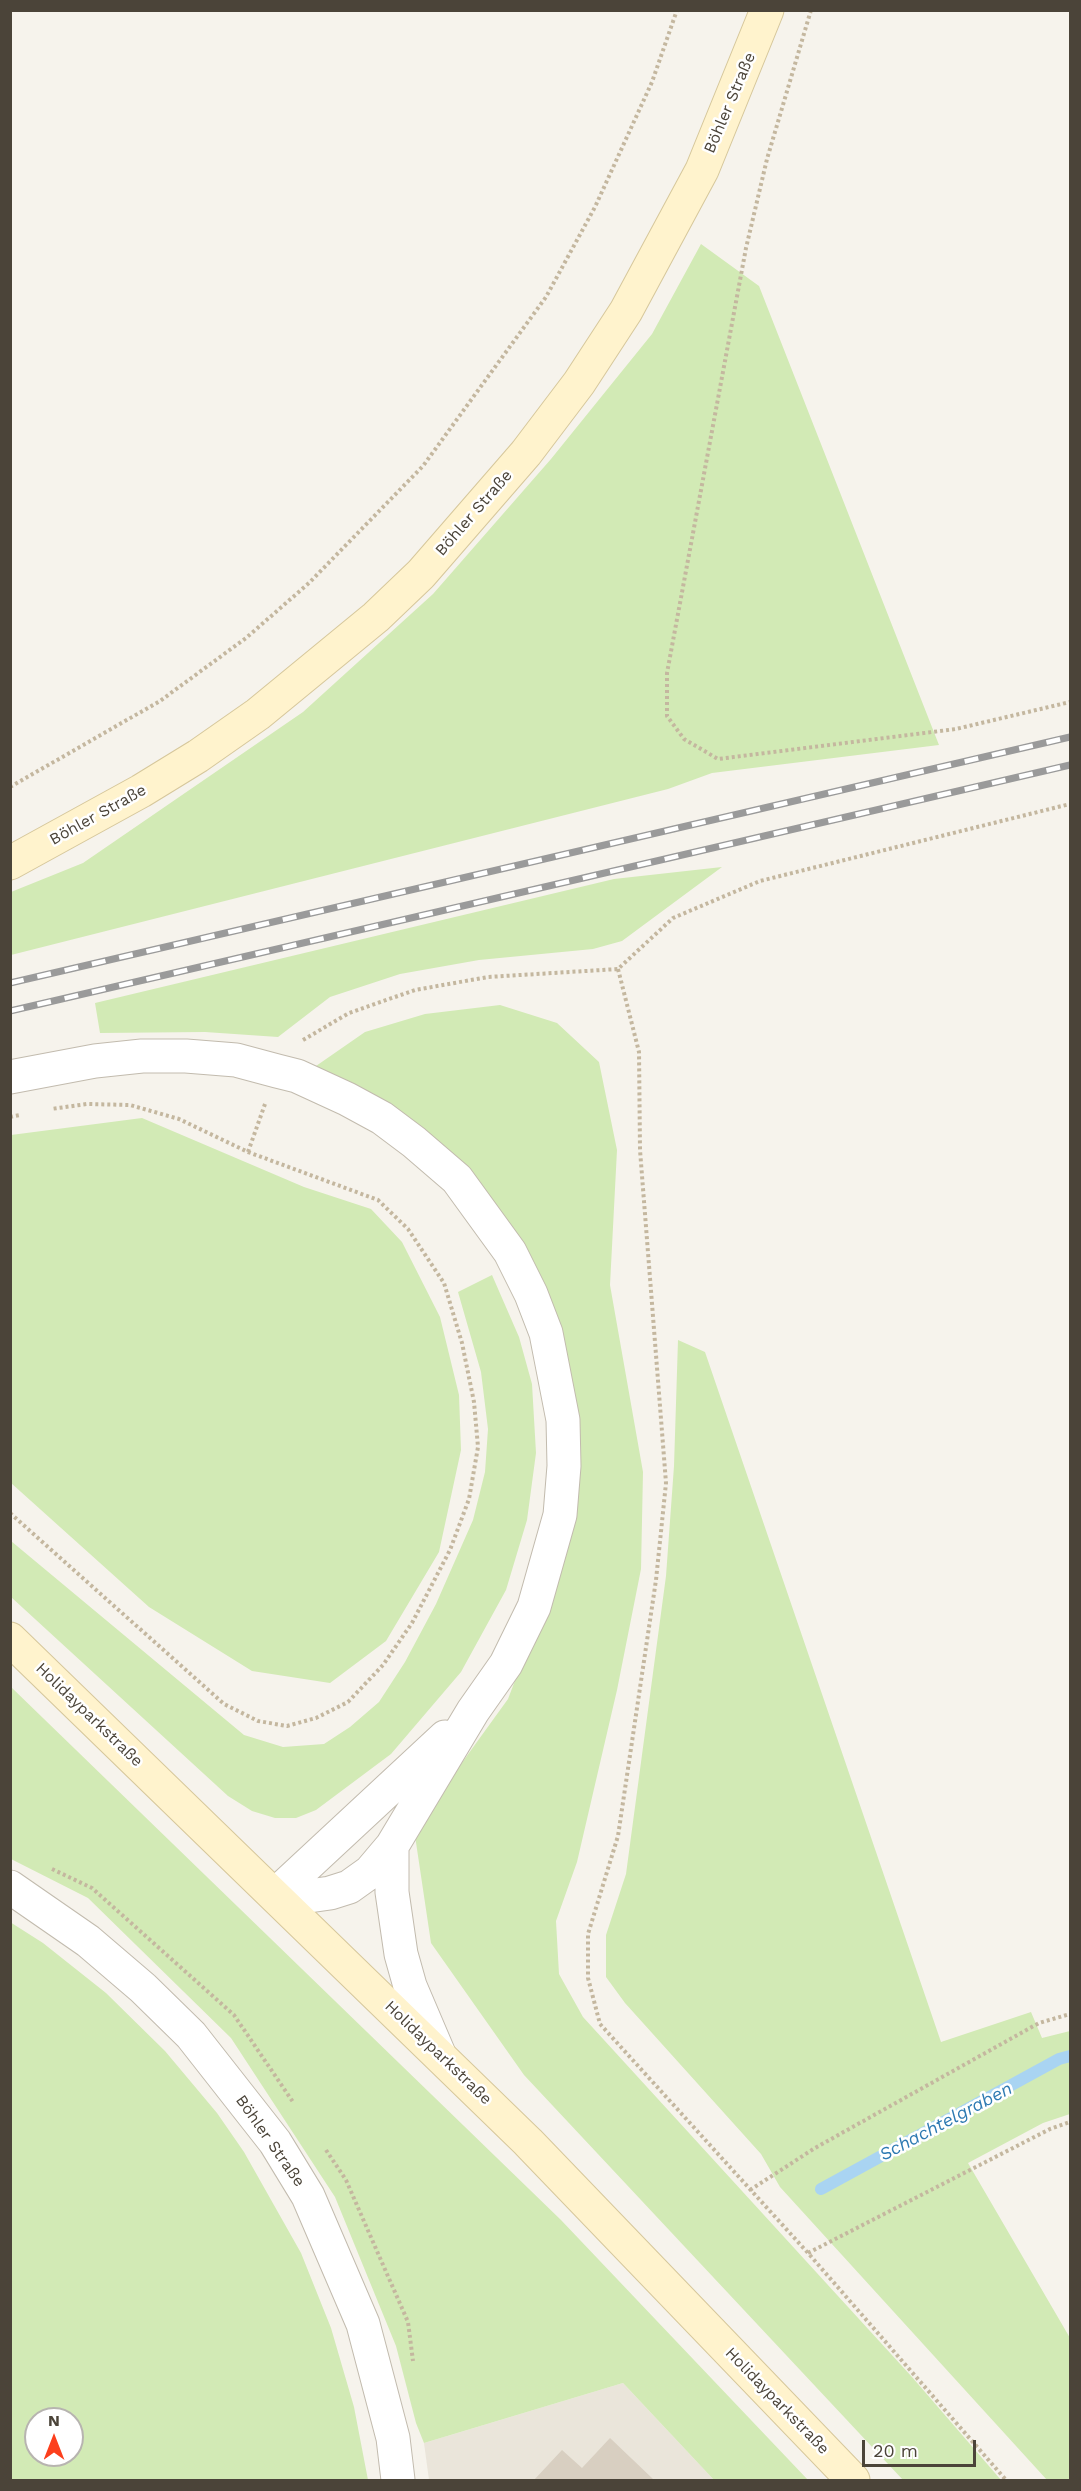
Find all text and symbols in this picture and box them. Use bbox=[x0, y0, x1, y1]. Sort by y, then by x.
street label: Böhler Straße bbox=[700, 50, 760, 156]
street label: Böhler Straße bbox=[431, 466, 517, 560]
street label: Böhler Straße bbox=[46, 781, 150, 849]
street label: Holidayparkstraße bbox=[31, 1659, 147, 1771]
street label: Holidayparkstraße bbox=[380, 1997, 496, 2109]
water label: Schachtelgraben bbox=[876, 2078, 1016, 2166]
street label: Böhler Straße bbox=[231, 2091, 309, 2191]
street label: Holidayparkstraße bbox=[721, 2343, 833, 2459]
north arrow bbox=[24, 2407, 84, 2467]
text: N bbox=[48, 2411, 60, 2430]
scale bar bbox=[865, 2428, 979, 2466]
text: 20 m bbox=[873, 2440, 918, 2461]

